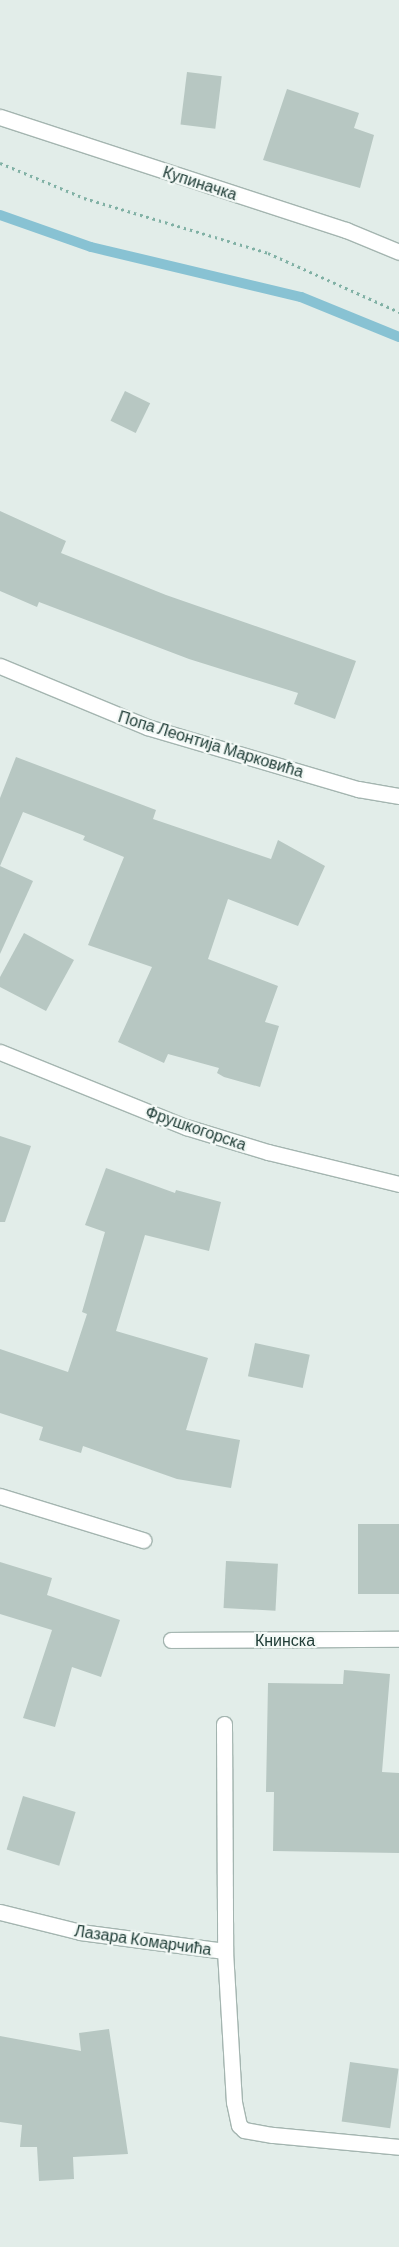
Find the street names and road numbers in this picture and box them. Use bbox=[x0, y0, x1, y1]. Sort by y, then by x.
street label: Купиначка bbox=[160, 162, 240, 204]
street label: Попа Леонтија Марковића bbox=[116, 707, 306, 781]
street label: Фрушкогорска bbox=[143, 1102, 249, 1154]
street label: Книнска bbox=[255, 1630, 315, 1650]
street label: Лазара Комарчића bbox=[73, 1921, 213, 1959]

